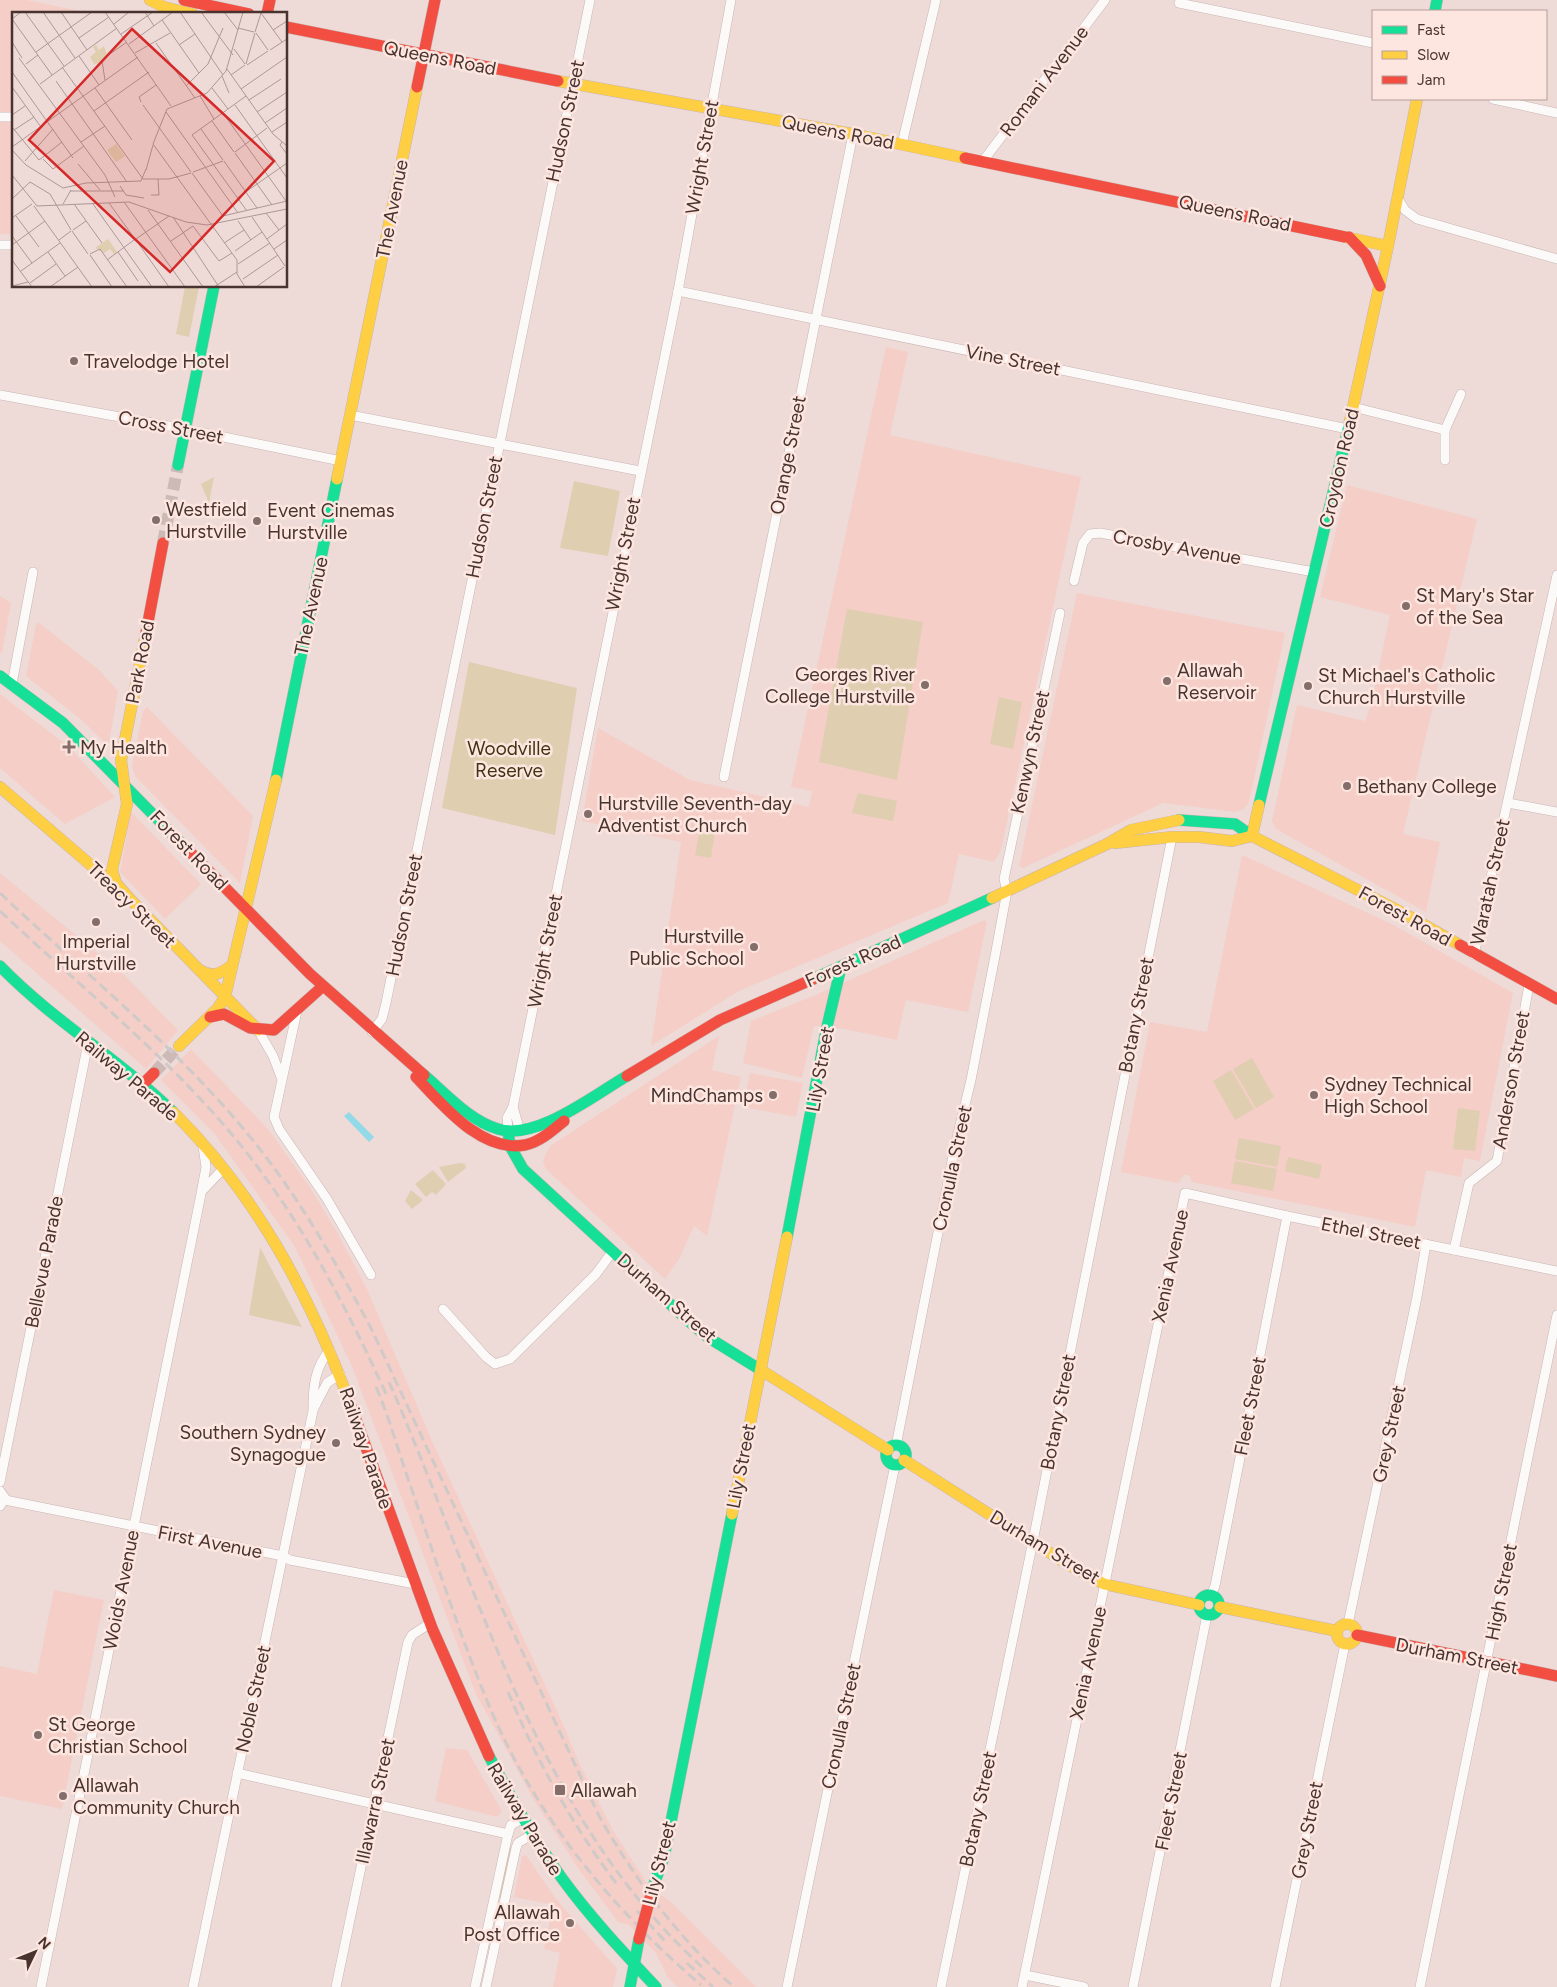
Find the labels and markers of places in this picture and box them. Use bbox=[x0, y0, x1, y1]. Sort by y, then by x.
place label: Travelodge Hotel bbox=[84, 350, 229, 373]
marker: Travelodge Hotel bbox=[68, 355, 80, 367]
place label: Westfield Hurstville bbox=[166, 498, 247, 543]
place label: Event Cinemas Hurstville bbox=[267, 499, 395, 544]
marker: Westfield Hurstville bbox=[150, 514, 162, 526]
marker: Event Cinemas Hurstville bbox=[251, 515, 263, 527]
place label: St Mary's Star of the Sea bbox=[1416, 584, 1535, 629]
marker: St Mary's Star of the Sea bbox=[1400, 600, 1412, 612]
place label: Allawah Reservoir bbox=[1177, 659, 1257, 704]
place label: Georges River College Hurstville bbox=[765, 663, 916, 708]
place label: St Michael's Catholic Church Hurstville bbox=[1318, 664, 1496, 709]
marker: Allawah Reservoir bbox=[1161, 675, 1173, 687]
marker: Georges River College Hurstville bbox=[919, 679, 931, 691]
marker: St Michael's Catholic Church Hurstville bbox=[1302, 680, 1314, 692]
place label: My Health bbox=[80, 736, 167, 759]
marker: My Health bbox=[62, 740, 76, 754]
place label: Bethany College bbox=[1357, 775, 1497, 798]
marker: Bethany College bbox=[1341, 780, 1353, 792]
place label: Hurstville Seventh-day Adventist Church bbox=[598, 792, 792, 837]
marker: Hurstville Seventh-day Adventist Church bbox=[582, 808, 594, 820]
marker: Imperial Hurstville bbox=[90, 916, 102, 928]
place label: Hurstville Public School bbox=[629, 925, 744, 970]
place label: Imperial Hurstville bbox=[56, 930, 136, 975]
marker: Hurstville Public School bbox=[748, 941, 760, 953]
place label: Sydney Technical High School bbox=[1324, 1073, 1472, 1118]
place label: MindChamps bbox=[651, 1084, 763, 1107]
marker: MindChamps bbox=[767, 1089, 779, 1101]
marker: Sydney Technical High School bbox=[1308, 1089, 1320, 1101]
place label: Southern Sydney Synagogue bbox=[180, 1421, 326, 1466]
marker: Southern Sydney Synagogue bbox=[330, 1437, 342, 1449]
place label: St George Christian School bbox=[48, 1713, 187, 1758]
marker: St George Christian School bbox=[32, 1729, 44, 1741]
place label: Allawah Community Church bbox=[73, 1774, 240, 1819]
place label: Allawah bbox=[571, 1779, 637, 1802]
marker: Allawah bbox=[553, 1783, 567, 1797]
marker: Allawah Community Church bbox=[57, 1790, 69, 1802]
place label: Allawah Post Office bbox=[464, 1901, 560, 1946]
marker: Allawah Post Office bbox=[564, 1917, 576, 1929]

